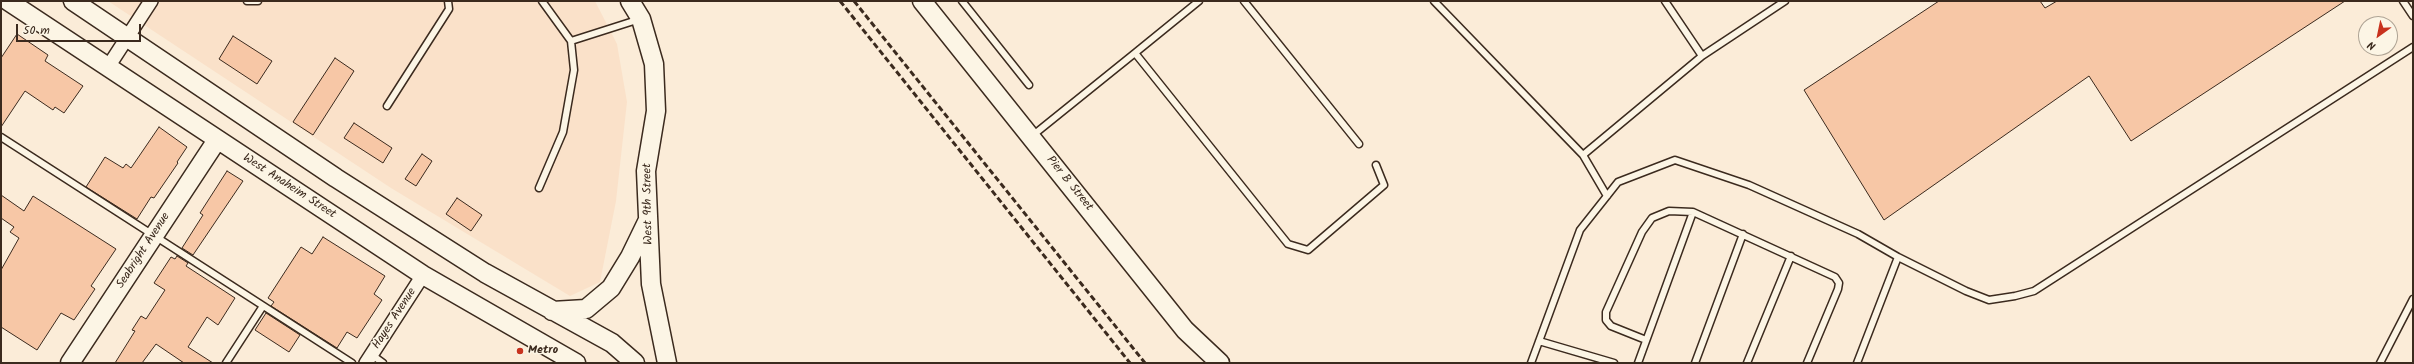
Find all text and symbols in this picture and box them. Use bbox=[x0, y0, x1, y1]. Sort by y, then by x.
scale bar bbox=[18, 16, 143, 42]
north arrow bbox=[2358, 16, 2398, 56]
text: 50 m bbox=[23, 21, 50, 40]
text: N bbox=[2364, 36, 2380, 55]
street label: West Anaheim Street bbox=[240, 152, 338, 222]
street label: Pier B Street bbox=[1042, 154, 1096, 214]
street label: West 9th Street bbox=[641, 163, 657, 245]
street label: Seabright Avenue bbox=[114, 210, 174, 292]
street label: Hayes Avenue bbox=[370, 286, 420, 352]
place label: Metro bbox=[528, 344, 558, 358]
marker: Metro bbox=[515, 346, 525, 356]

